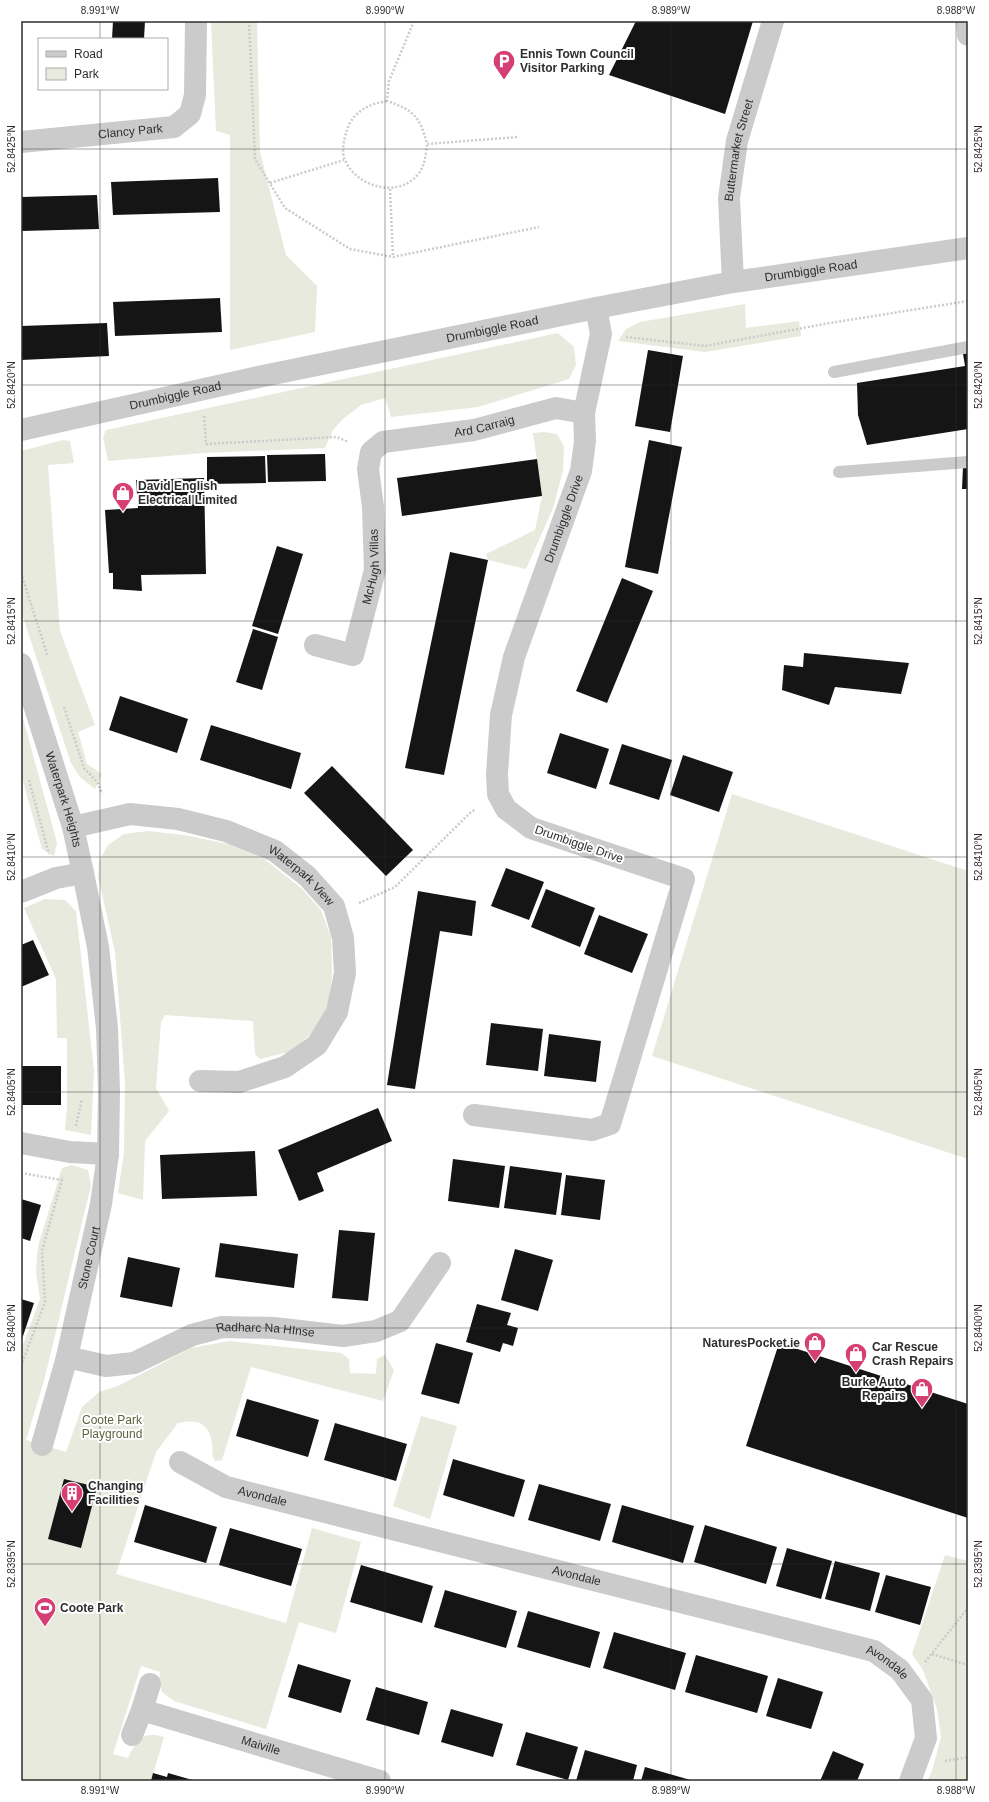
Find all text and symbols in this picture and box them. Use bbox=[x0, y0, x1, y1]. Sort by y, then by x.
text: 8.991°W bbox=[81, 5, 120, 16]
text: 8.990°W bbox=[366, 5, 405, 16]
text: 8.989°W bbox=[652, 5, 691, 16]
text: 8.988°W bbox=[937, 5, 976, 16]
legend bbox=[38, 38, 168, 90]
text: Road bbox=[74, 47, 103, 61]
place label: Ennis Town Council Visitor Parking bbox=[520, 47, 634, 75]
parking icon: Ennis Town Council Visitor Parking bbox=[491, 48, 517, 81]
text: Park bbox=[74, 67, 100, 81]
street label: Buttermarket Street bbox=[722, 97, 756, 202]
street label: Clancy Park bbox=[98, 121, 164, 141]
text: 52.8425°N bbox=[6, 125, 17, 173]
text: 52.8425°N bbox=[973, 125, 984, 173]
street label: Drumbiggle Road bbox=[764, 257, 858, 284]
street label: Drumbiggle Road bbox=[445, 313, 540, 345]
text: 52.8420°N bbox=[6, 361, 17, 409]
text: 52.8420°N bbox=[973, 361, 984, 409]
street label: Drumbiggle Road bbox=[128, 379, 222, 413]
street label: Ard Carraig bbox=[453, 412, 516, 440]
street label: Drumbiggle Drive bbox=[541, 472, 586, 565]
place label: David English Electrical Limited bbox=[138, 479, 237, 507]
shop icon: David English Electrical Limited bbox=[110, 480, 136, 513]
street label: McHugh Villas bbox=[359, 529, 382, 606]
text: 52.8415°N bbox=[6, 597, 17, 645]
text: 52.8415°N bbox=[973, 597, 984, 645]
street label: Waterpark Heights bbox=[42, 750, 84, 848]
street label: Drumbiggle Drive bbox=[533, 822, 625, 866]
text: 52.8410°N bbox=[6, 833, 17, 881]
text: 52.8410°N bbox=[973, 833, 984, 881]
street label: Waterpark View bbox=[267, 842, 337, 909]
text: 52.8405°N bbox=[6, 1068, 17, 1116]
text: 52.8405°N bbox=[973, 1068, 984, 1116]
street label: Stone Court bbox=[75, 1224, 103, 1291]
text: 52.8400°N bbox=[6, 1304, 17, 1352]
text: 52.8400°N bbox=[973, 1304, 984, 1352]
street label: Radharc Na HInse bbox=[214, 1319, 316, 1340]
shop icon: NaturesPocket.ie bbox=[802, 1330, 828, 1363]
place label: NaturesPocket.ie bbox=[703, 1336, 800, 1350]
place label: Car Rescue Crash Repairs bbox=[872, 1340, 954, 1368]
shop icon: Car Rescue Crash Repairs bbox=[843, 1341, 869, 1374]
place label: Burke Auto Repairs bbox=[842, 1375, 906, 1403]
shop icon: Burke Auto Repairs bbox=[909, 1376, 935, 1409]
park label: Coote Park Playground bbox=[82, 1413, 143, 1441]
place label: Changing Facilities bbox=[88, 1479, 143, 1507]
building icon: Changing Facilities bbox=[59, 1480, 85, 1513]
street label: Avondale bbox=[237, 1483, 289, 1509]
text: 52.8395°N bbox=[6, 1540, 17, 1588]
text: 52.8395°N bbox=[973, 1540, 984, 1588]
street label: Avondale bbox=[551, 1563, 603, 1589]
sports icon: Coote Park bbox=[32, 1595, 58, 1628]
place label: Coote Park bbox=[60, 1601, 124, 1615]
street label: Avondale bbox=[865, 1642, 912, 1682]
street label: Maiville bbox=[240, 1733, 282, 1758]
text: 8.991°W bbox=[81, 1785, 120, 1796]
text: 8.990°W bbox=[366, 1785, 405, 1796]
text: 8.989°W bbox=[652, 1785, 691, 1796]
text: 8.988°W bbox=[937, 1785, 976, 1796]

